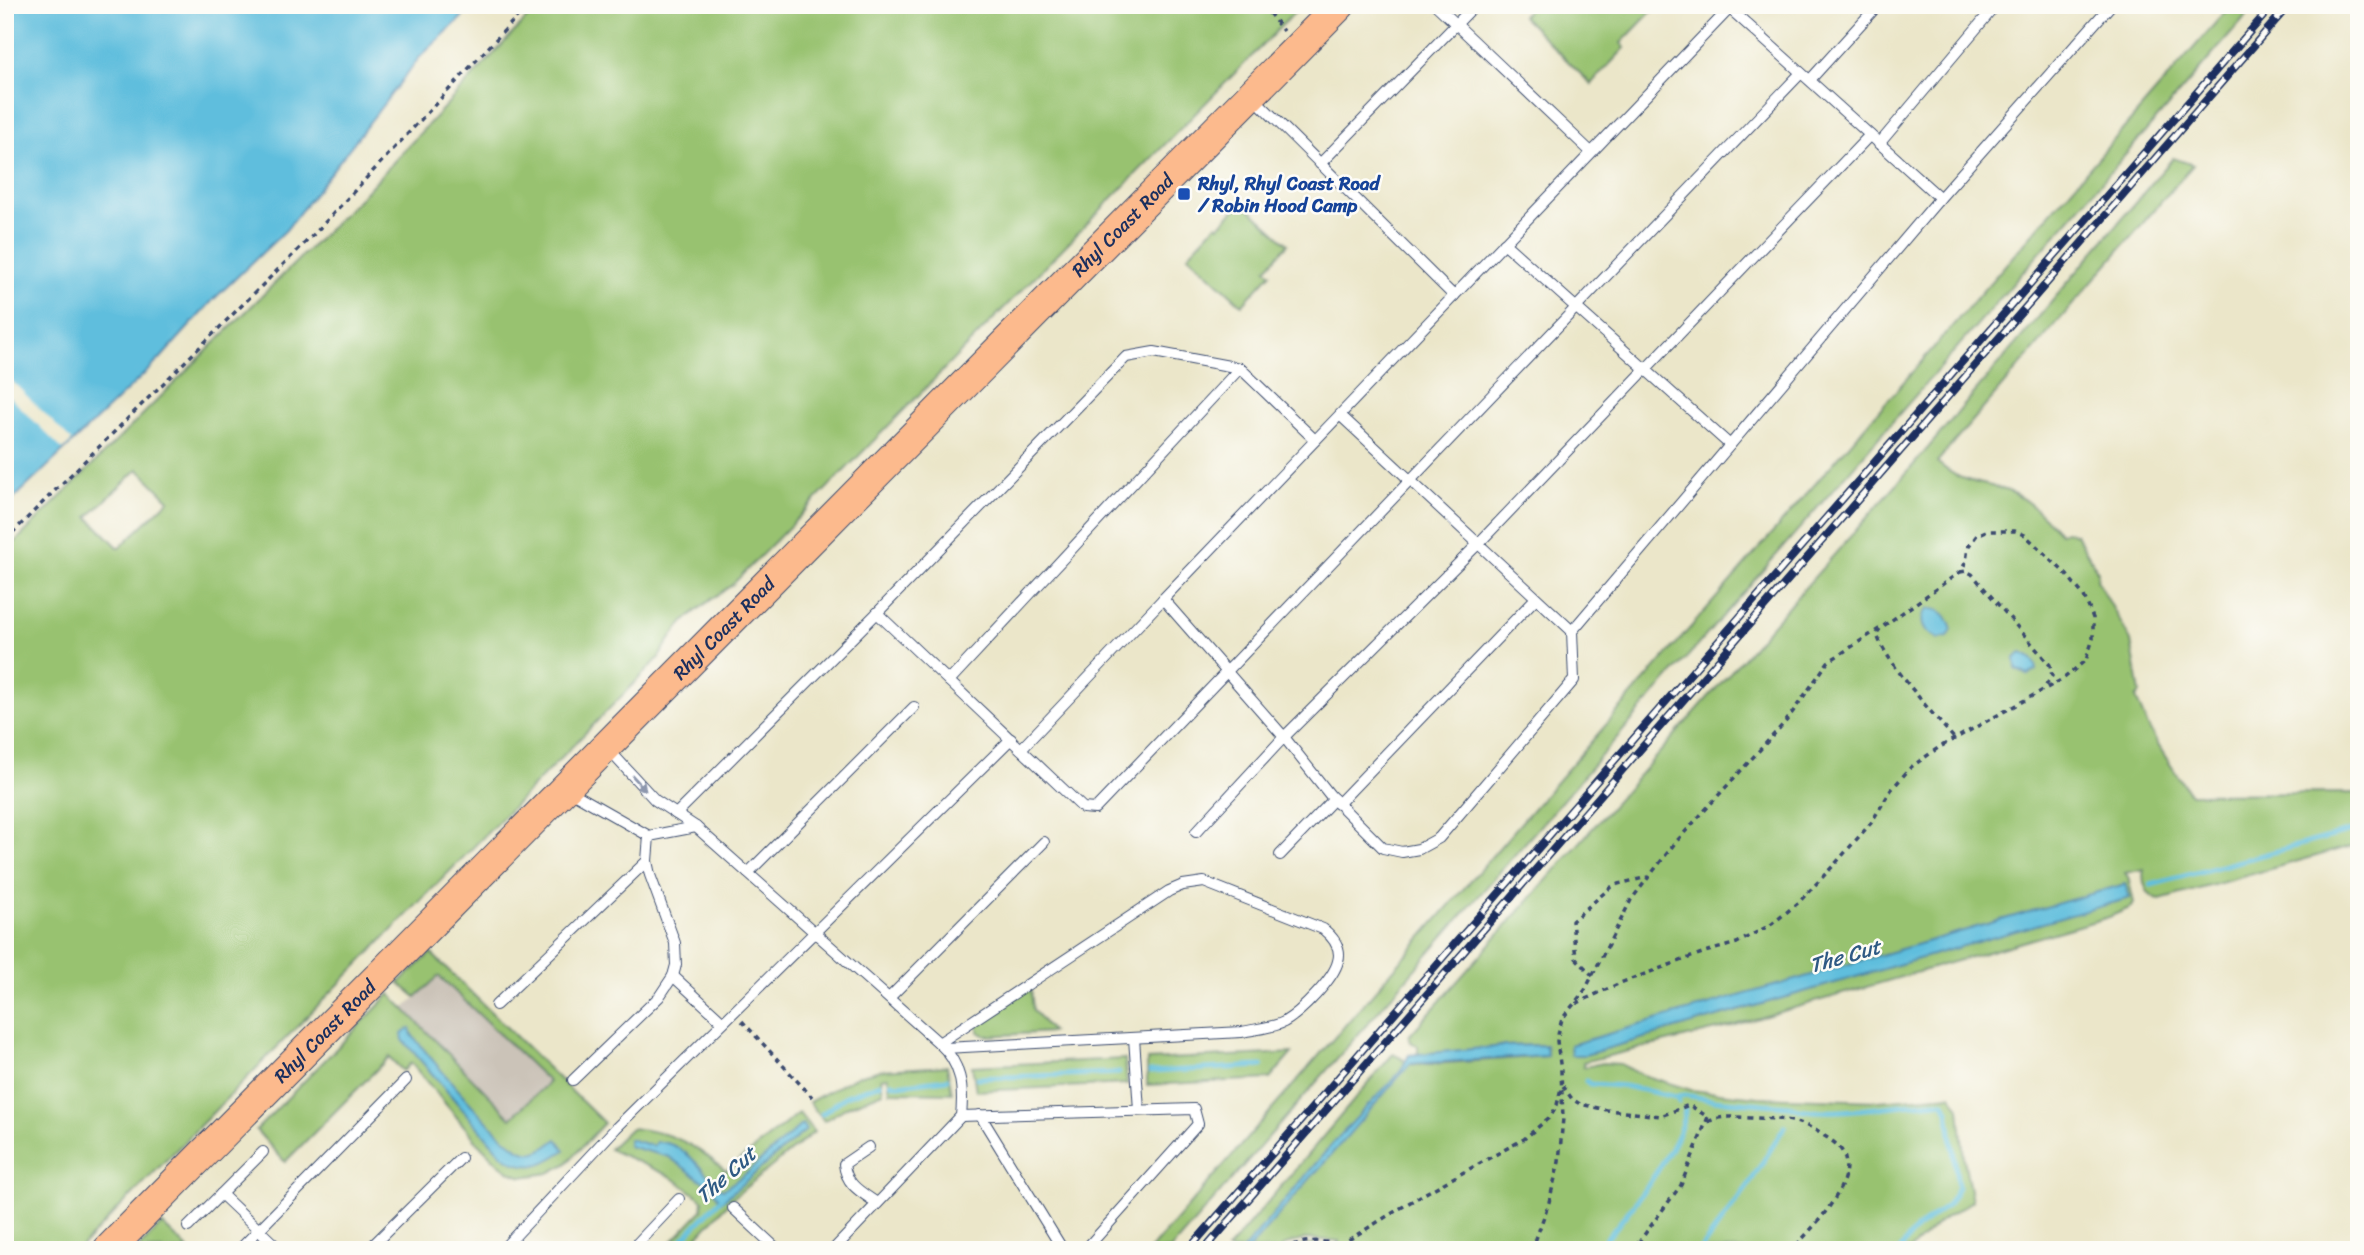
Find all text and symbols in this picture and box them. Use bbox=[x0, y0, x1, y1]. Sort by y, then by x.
street label: Rhyl Coast Road bbox=[1063, 164, 1183, 285]
place label: Rhyl, Rhyl Coast Road / Robin Hood Camp bbox=[1197, 167, 1382, 222]
marker: Rhyl, Rhyl Coast Road / Robin Hood Camp bbox=[1176, 186, 1192, 202]
street label: Rhyl Coast Road bbox=[664, 567, 784, 688]
one-way arrow bbox=[630, 774, 646, 791]
water label: The Cut bbox=[1805, 927, 1888, 984]
street label: Rhyl Coast Road bbox=[265, 970, 385, 1091]
water label: The Cut bbox=[686, 1135, 768, 1213]

